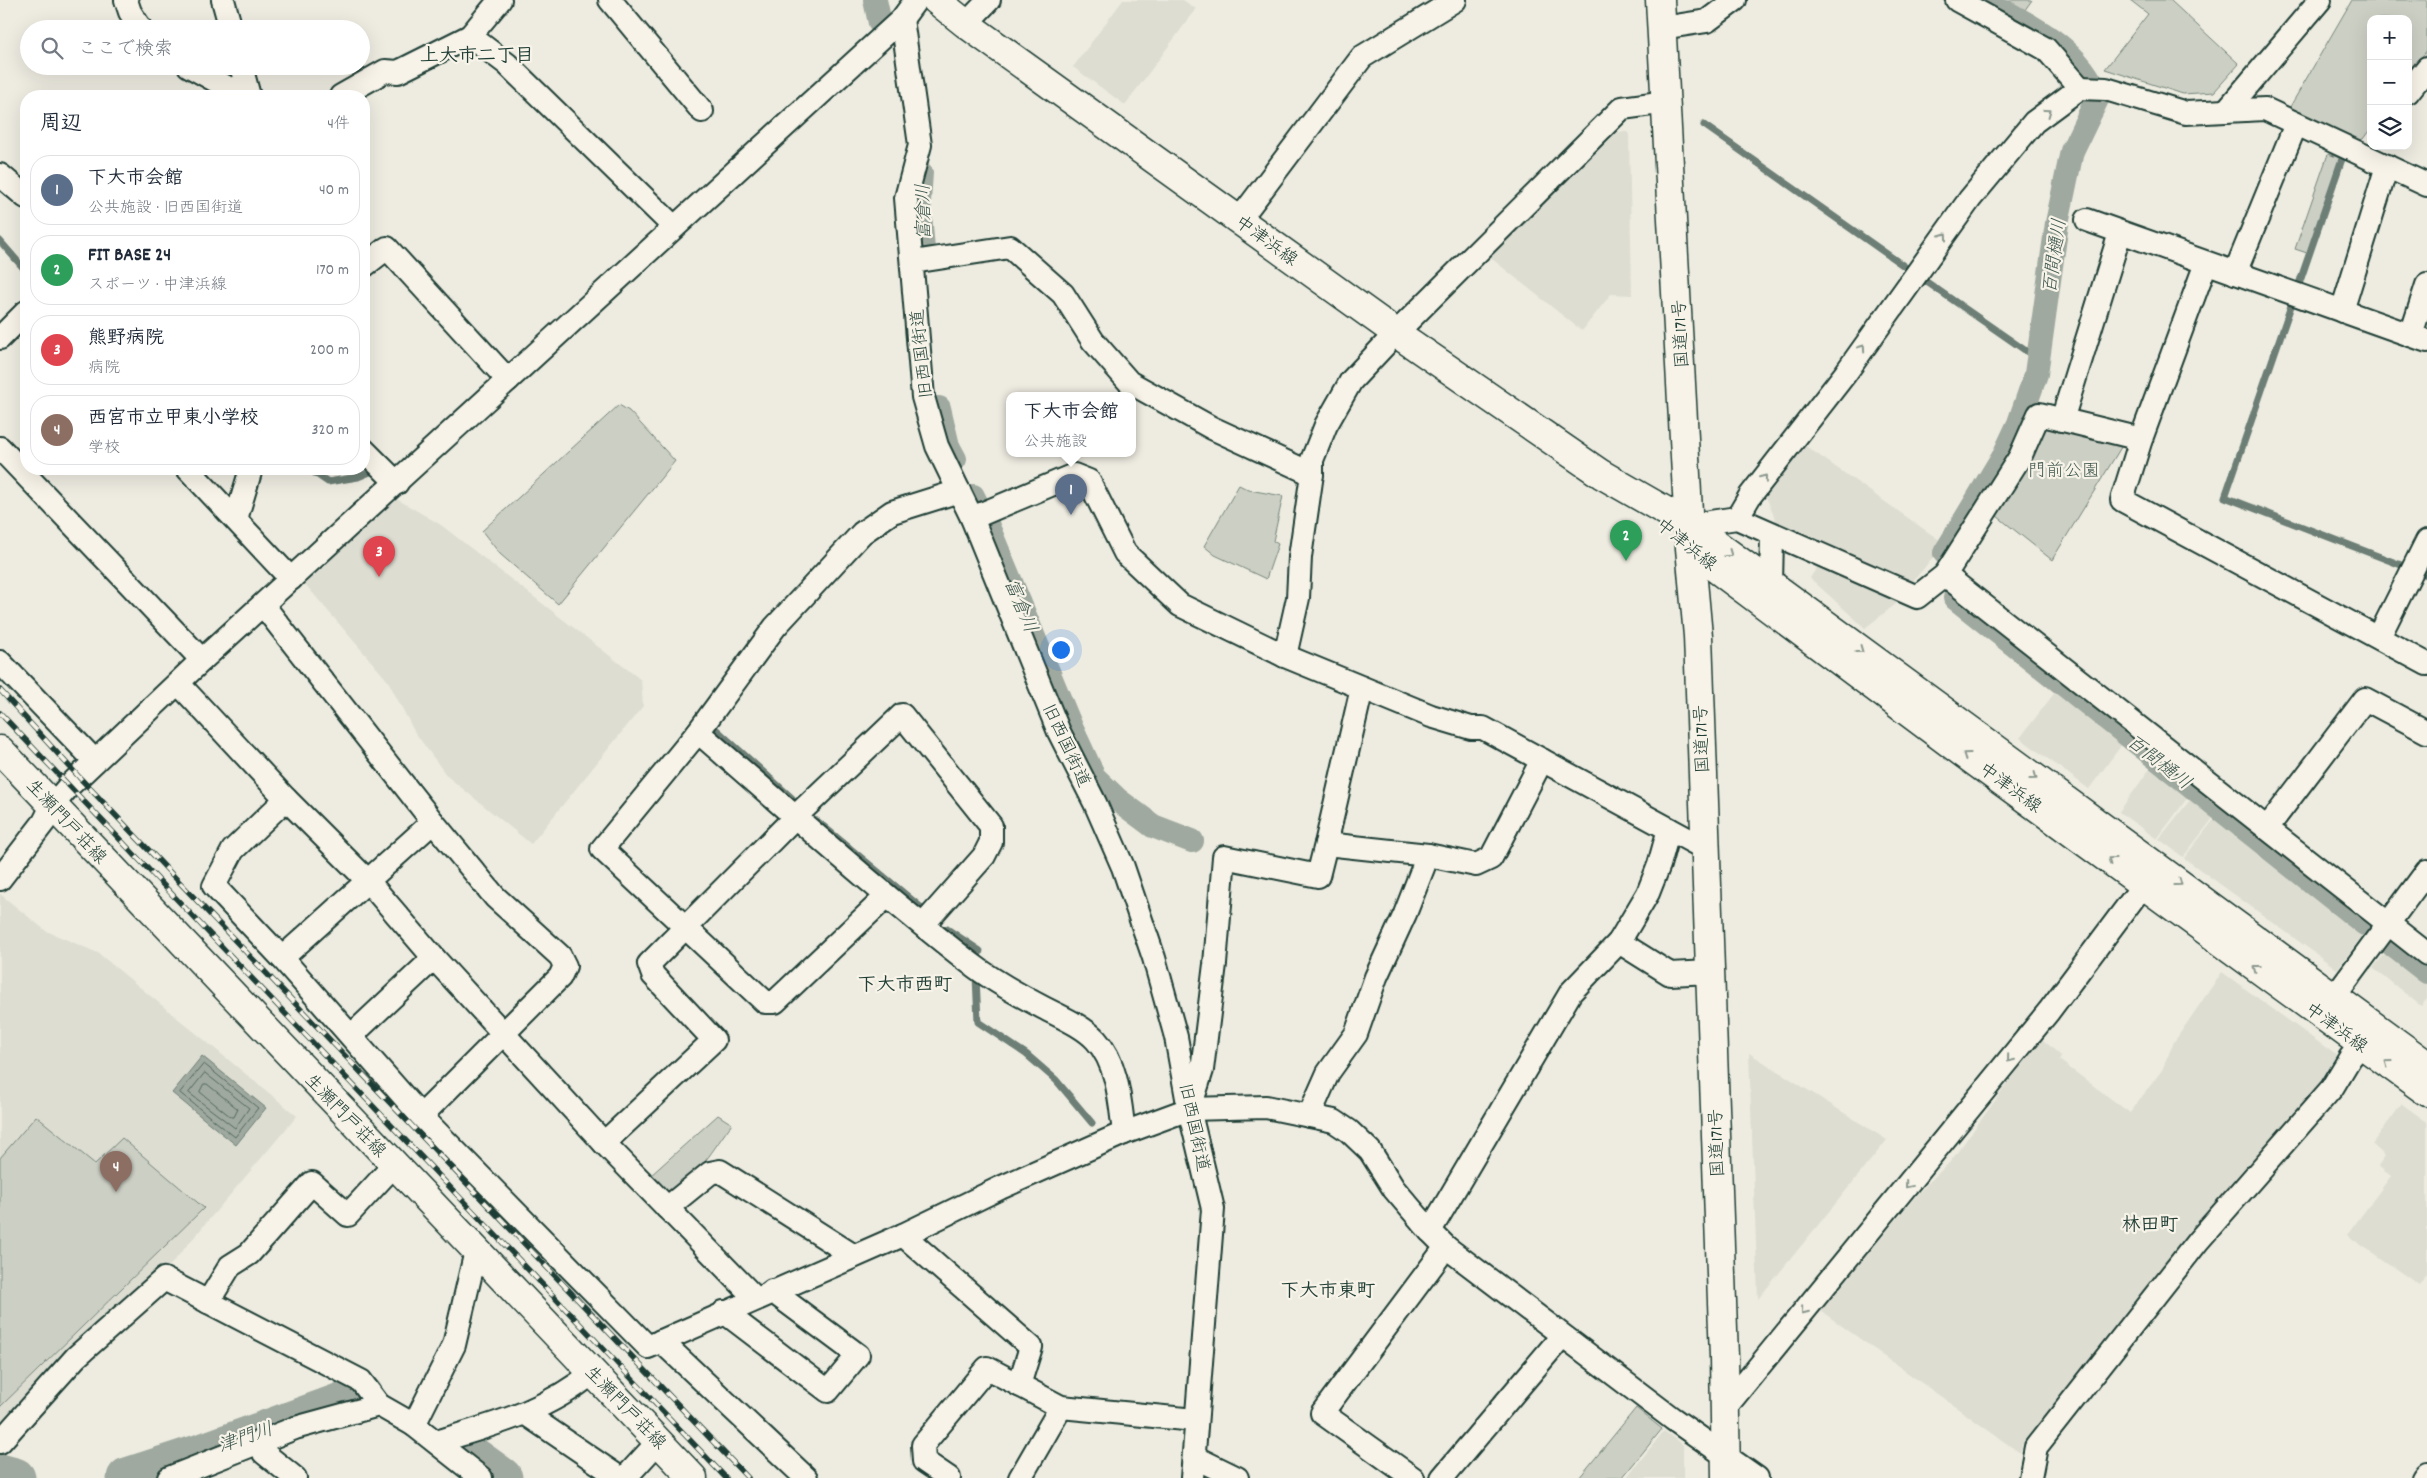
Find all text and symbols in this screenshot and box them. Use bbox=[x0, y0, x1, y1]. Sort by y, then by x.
map controls bbox=[2367, 15, 2412, 150]
button: + bbox=[2367, 15, 2412, 60]
search box bbox=[20, 20, 370, 75]
icon: search bbox=[38, 34, 66, 62]
text: ここで検索 bbox=[78, 37, 173, 64]
district label: 上大市二丁目 bbox=[420, 44, 534, 71]
button: − bbox=[2367, 60, 2412, 105]
button: layers bbox=[2367, 105, 2412, 150]
one-way arrow bbox=[2042, 109, 2052, 118]
text: 周辺 bbox=[40, 110, 82, 140]
text: 4件 bbox=[327, 113, 350, 136]
text: 下大市会館 bbox=[88, 166, 183, 193]
text: 1 bbox=[55, 179, 59, 202]
text: 40 m bbox=[319, 179, 349, 202]
water label: 富倉川 bbox=[912, 183, 939, 241]
text: 公共施設 · 旧西国街道 bbox=[88, 197, 243, 220]
street label: 中津浜線 bbox=[1229, 211, 1302, 273]
water label: 百間樋川 bbox=[2038, 217, 2075, 296]
one-way arrow bbox=[1938, 233, 1946, 242]
text: FIT BASE 24 bbox=[88, 243, 171, 270]
text: 2 bbox=[54, 259, 61, 282]
text: 170 m bbox=[316, 259, 349, 282]
text: スポーツ · 中津浜線 bbox=[88, 274, 227, 297]
street label: 国道171号 bbox=[1668, 299, 1697, 369]
street label: 旧西国街道 bbox=[906, 308, 941, 400]
text: 熊野病院 bbox=[88, 326, 164, 353]
text: 3 bbox=[53, 339, 61, 362]
text: 200 m bbox=[310, 339, 349, 362]
one-way arrow bbox=[1856, 344, 1865, 354]
text: 病院 bbox=[88, 357, 120, 380]
popup bbox=[1006, 392, 1136, 457]
text: 下大市会館 bbox=[1023, 400, 1119, 427]
text: 西宮市立甲東小学校 bbox=[88, 406, 259, 433]
text: 4 bbox=[54, 419, 60, 442]
text: 320 m bbox=[312, 419, 349, 442]
text: 公共施設 bbox=[1023, 431, 1088, 454]
text: 学校 bbox=[88, 437, 120, 460]
park label: 門前公園 bbox=[2028, 460, 2100, 485]
pin: 1 bbox=[1055, 474, 1087, 515]
one-way arrow bbox=[1759, 475, 1767, 484]
street label: 中津浜線 bbox=[1650, 514, 1721, 578]
pin: 2 bbox=[1610, 520, 1642, 561]
pin: 3 bbox=[363, 536, 395, 577]
one-way arrow bbox=[1723, 548, 1733, 557]
water label: 富倉川 bbox=[995, 575, 1042, 638]
your location bbox=[1048, 637, 1074, 663]
one-way arrow bbox=[1854, 644, 1863, 652]
street label: 旧西国街道 bbox=[1034, 700, 1095, 792]
street label: 国道171号 bbox=[1690, 704, 1717, 774]
water label: 百間樋川 bbox=[2120, 730, 2196, 798]
one-way arrow bbox=[1963, 752, 1972, 760]
street label: 中津浜線 bbox=[1973, 758, 2046, 820]
one-way arrow bbox=[2028, 771, 2037, 779]
street label: 生瀬門戸荘線 bbox=[19, 775, 111, 871]
one-way arrow bbox=[2108, 857, 2117, 867]
one-way arrow bbox=[2173, 877, 2183, 886]
one-way arrow bbox=[2253, 965, 2262, 973]
district label: 下大市西町 bbox=[857, 973, 953, 1000]
street label: 中津浜線 bbox=[2299, 998, 2372, 1060]
one-way arrow bbox=[2007, 1053, 2015, 1062]
one-way arrow bbox=[2384, 1060, 2393, 1069]
street label: 生瀬門戸荘線 bbox=[298, 1069, 391, 1164]
street label: 旧西国街道 bbox=[1171, 1081, 1214, 1174]
street label: 国道171号 bbox=[1705, 1108, 1732, 1178]
pin: 4 bbox=[100, 1151, 132, 1192]
one-way arrow bbox=[1904, 1180, 1913, 1189]
district label: 林田町 bbox=[2121, 1213, 2179, 1240]
district label: 下大市東町 bbox=[1280, 1279, 1376, 1306]
one-way arrow bbox=[1801, 1305, 1810, 1314]
street label: 生瀬門戸荘線 bbox=[578, 1361, 671, 1456]
water label: 津門川 bbox=[215, 1417, 277, 1461]

